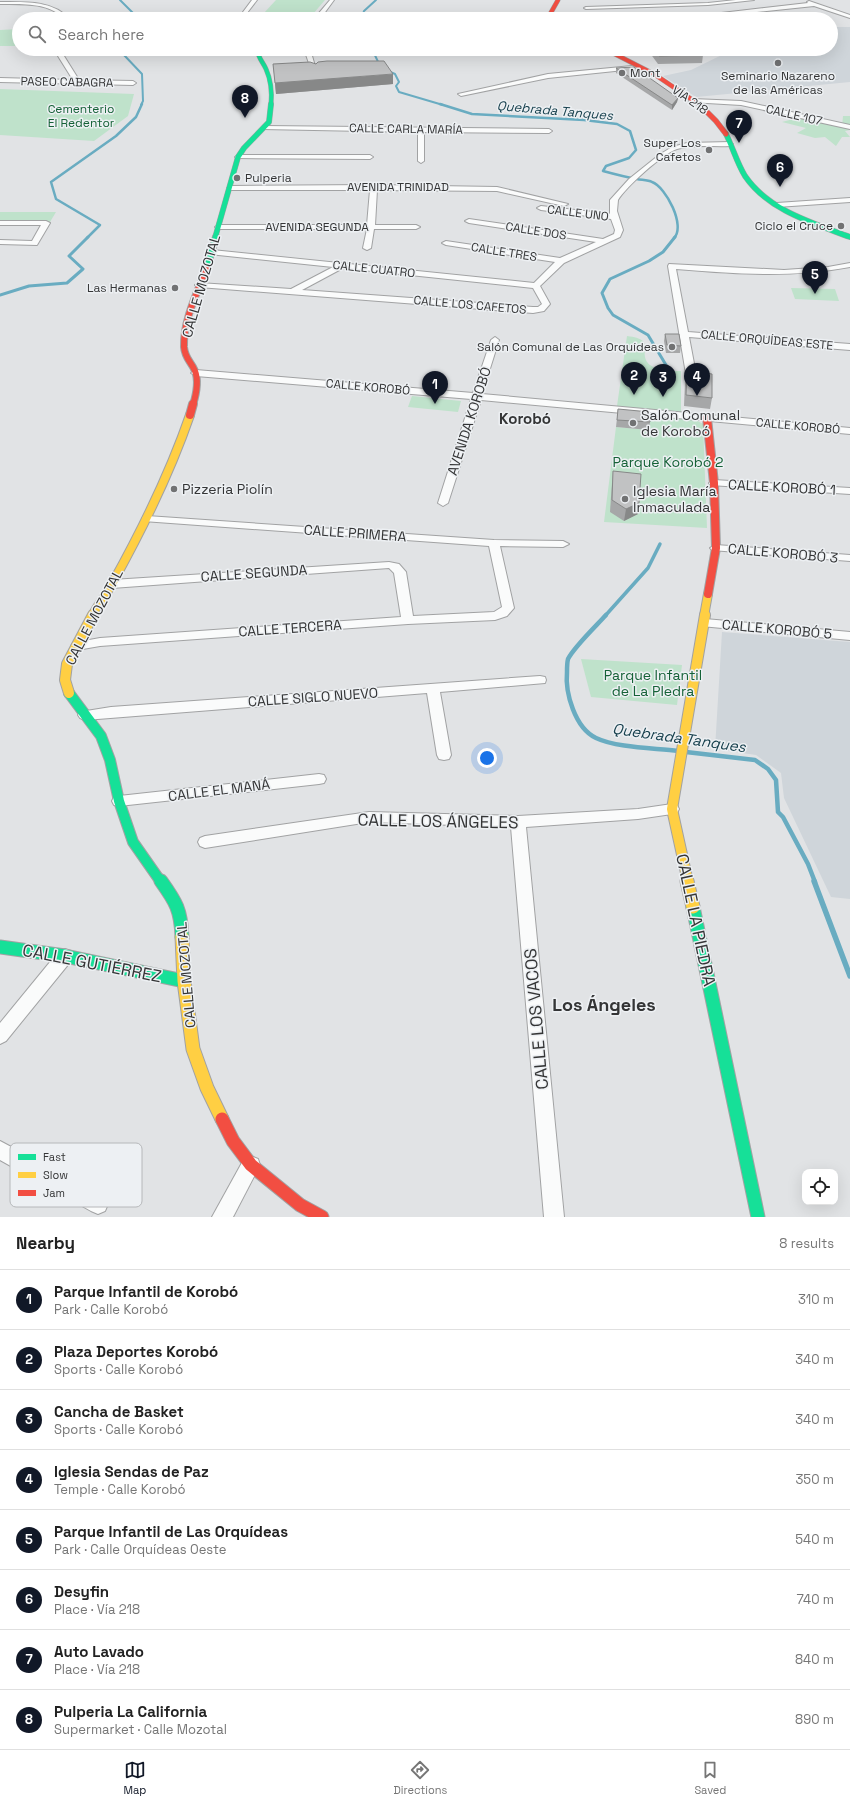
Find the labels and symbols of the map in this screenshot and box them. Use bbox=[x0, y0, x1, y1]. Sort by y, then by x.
marker: Seminario Nazareno de las Américas bbox=[773, 58, 783, 68]
place label: Mont bbox=[630, 65, 661, 81]
marker: Mont bbox=[617, 68, 627, 78]
place label: Seminario Nazareno de las Américas bbox=[721, 68, 835, 98]
street label: PASEO CABAGRA bbox=[20, 73, 114, 91]
street label: VÍA 218 bbox=[669, 82, 711, 118]
pin: 8 bbox=[232, 85, 258, 118]
water label: Quebrada Tanques bbox=[496, 97, 615, 124]
park label: Cementerio El Redentor bbox=[48, 101, 115, 131]
street label: CALLE 107 bbox=[764, 101, 824, 129]
pin: 7 bbox=[726, 110, 752, 143]
street label: CALLE CARLA MARÍA bbox=[349, 120, 464, 138]
place label: Super Los Cafetos bbox=[644, 135, 701, 165]
marker: Super Los Cafetos bbox=[704, 145, 714, 155]
pin: 6 bbox=[767, 154, 793, 187]
place label: Pulperia bbox=[245, 170, 292, 186]
marker: Pulperia bbox=[232, 173, 242, 183]
street label: AVENIDA TRINIDAD bbox=[347, 179, 449, 195]
street label: CALLE UNO bbox=[546, 201, 610, 225]
street label: CALLE DOS bbox=[504, 218, 568, 244]
place label: Ciclo el Cruce bbox=[755, 218, 833, 234]
street label: AVENIDA SEGUNDA bbox=[265, 219, 369, 235]
marker: Ciclo el Cruce bbox=[836, 221, 846, 231]
street label: CALLE MOZOTAL bbox=[178, 232, 224, 340]
street label: CALLE TRES bbox=[470, 239, 538, 265]
street label: CALLE CUATRO bbox=[332, 257, 416, 281]
pin: 5 bbox=[802, 261, 828, 294]
place label: Las Hermanas bbox=[87, 280, 167, 296]
marker: Las Hermanas bbox=[170, 283, 180, 293]
street label: CALLE LOS CAFETOS bbox=[413, 292, 527, 318]
street label: CALLE ORQUÍDEAS ESTE bbox=[700, 326, 834, 354]
place label: Salón Comunal de Las Orquídeas bbox=[477, 339, 664, 355]
marker: Salón Comunal de Las Orquídeas bbox=[667, 342, 677, 352]
pin: 2 bbox=[621, 362, 647, 395]
pin: 4 bbox=[684, 363, 710, 396]
pin: 3 bbox=[650, 364, 676, 397]
street label: AVENIDA KOROBÓ bbox=[443, 365, 495, 477]
pin: 1 bbox=[422, 371, 448, 404]
street label: CALLE KOROBÓ bbox=[325, 375, 411, 399]
place label: Salón Comunal de Korobó bbox=[641, 406, 740, 440]
district label: Korobó bbox=[499, 409, 551, 428]
street label: CALLE KOROBÓ bbox=[755, 414, 841, 438]
marker: Salón Comunal de Korobó bbox=[628, 418, 638, 428]
park label: Parque Korobó 2 bbox=[612, 453, 724, 471]
street label: CALLE KOROBÓ 1 bbox=[728, 475, 836, 499]
place label: Pizzeria Piolín bbox=[182, 480, 273, 498]
place label: Iglesia María Inmaculada bbox=[633, 482, 717, 516]
marker: Pizzeria Piolín bbox=[169, 484, 179, 494]
marker: Iglesia María Inmaculada bbox=[620, 494, 630, 504]
street label: CALLE PRIMERA bbox=[303, 520, 407, 546]
street label: CALLE KOROBÓ 3 bbox=[727, 539, 839, 567]
street label: CALLE SEGUNDA bbox=[200, 560, 308, 586]
street label: CALLE MOZOTAL bbox=[61, 566, 127, 668]
street label: CALLE TERCERA bbox=[238, 615, 342, 641]
street label: CALLE KOROBÓ 5 bbox=[721, 615, 833, 643]
park label: Parque Infantil de La PIedra bbox=[604, 666, 702, 700]
street label: CALLE SIGLO NUEVO bbox=[247, 683, 379, 711]
water label: Quebrada Tanques bbox=[611, 719, 748, 756]
your location bbox=[477, 748, 497, 768]
street label: CALLE EL MANÁ bbox=[167, 775, 271, 805]
street label: CALLE LOS ÁNGELES bbox=[357, 809, 519, 833]
street label: CALLE LA PIEDRA bbox=[671, 852, 721, 988]
street label: CALLE MOZOTAL bbox=[172, 921, 200, 1029]
street label: CALLE GUTIÉRREZ bbox=[21, 939, 164, 987]
street label: CALLE LOS VACOS bbox=[519, 947, 553, 1091]
district label: Los Ángeles bbox=[552, 993, 656, 1016]
legend bbox=[10, 1143, 142, 1207]
text: Fast bbox=[43, 1150, 66, 1164]
text: Slow bbox=[43, 1168, 68, 1182]
text: Jam bbox=[43, 1186, 65, 1200]

